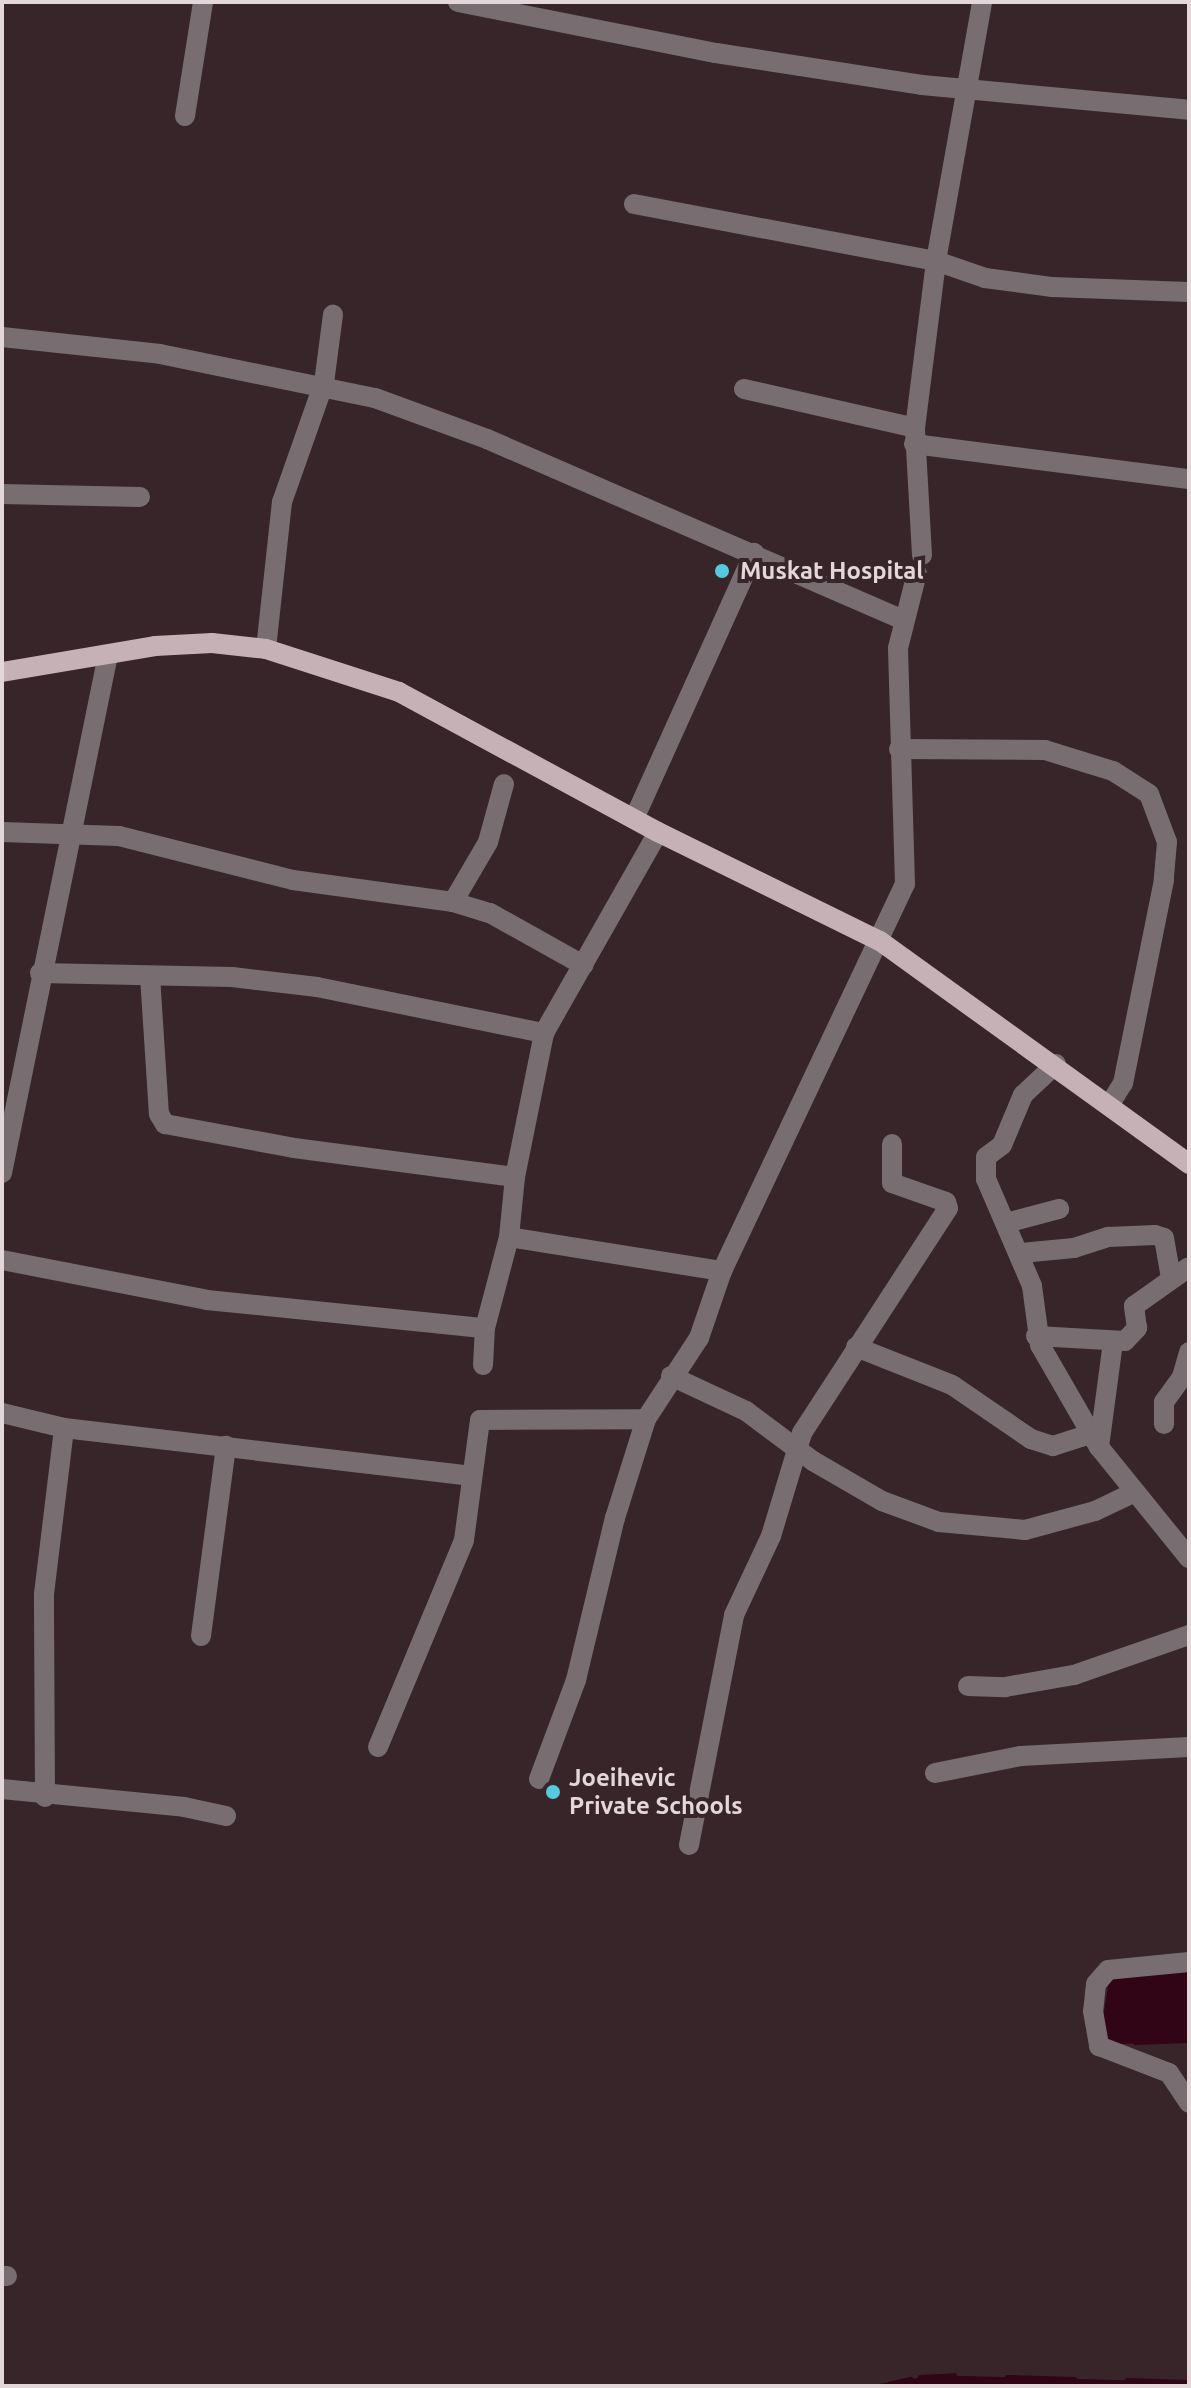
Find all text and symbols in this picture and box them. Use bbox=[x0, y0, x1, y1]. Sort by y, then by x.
place label: Muskat Hospital bbox=[740, 557, 924, 585]
marker: Muskat Hospital bbox=[711, 560, 733, 582]
place label: Joeihevic Private Schools bbox=[569, 1764, 743, 1820]
marker: Joeihevic Private Schools bbox=[544, 1783, 562, 1801]

